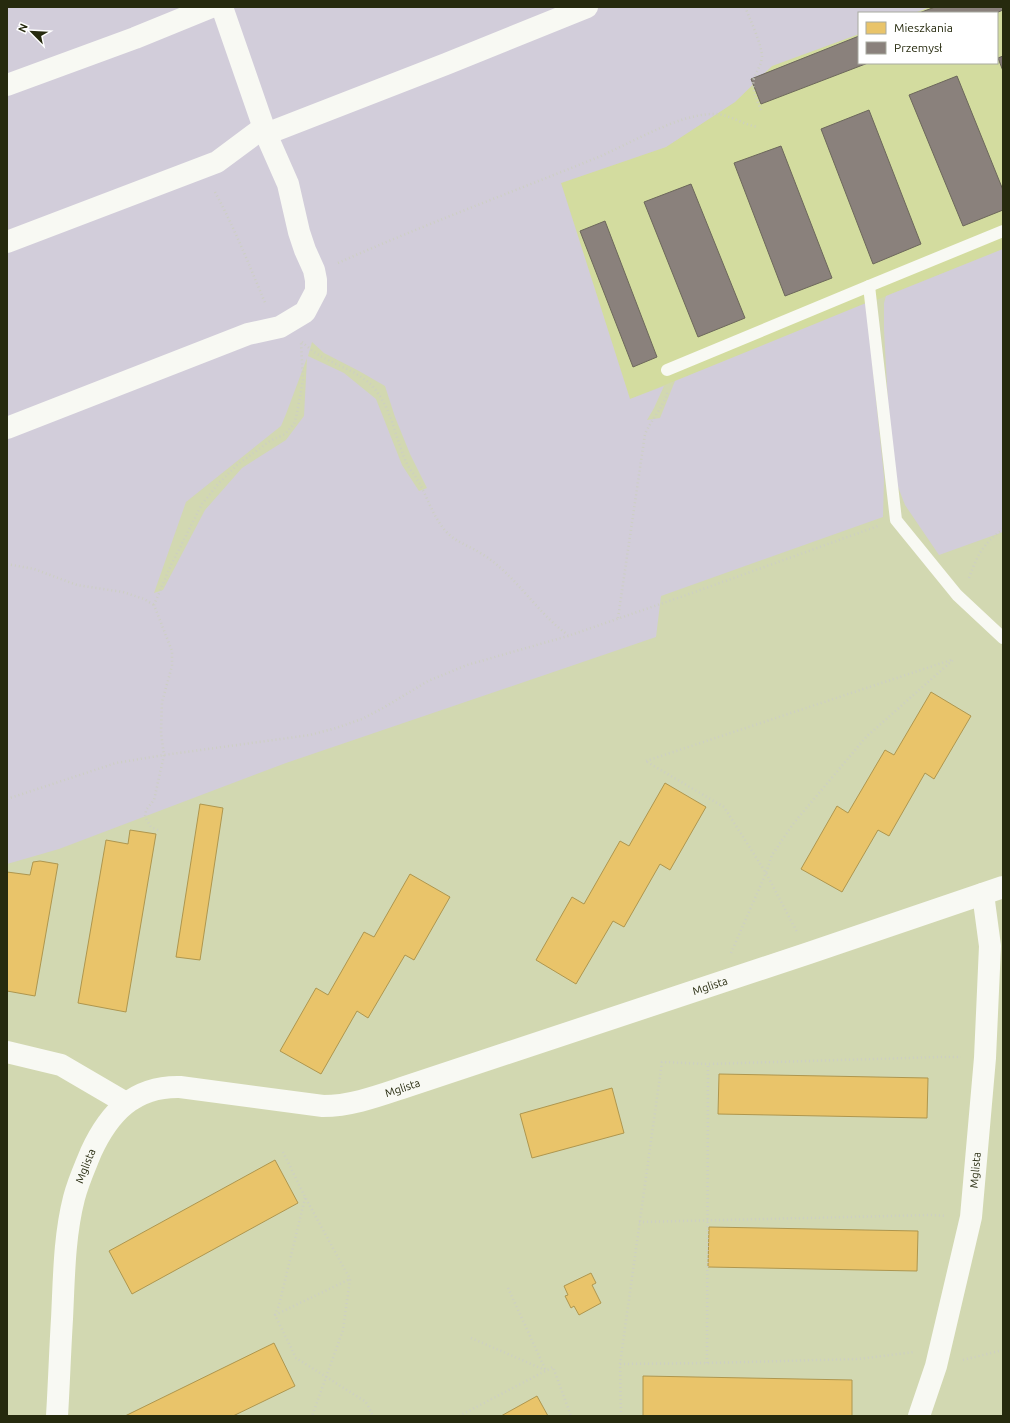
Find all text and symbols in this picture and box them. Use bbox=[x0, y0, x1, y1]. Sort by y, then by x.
north arrow bbox=[12, 12, 52, 52]
legend bbox=[858, 12, 998, 64]
text: Mieszkania bbox=[894, 21, 953, 34]
text: N bbox=[16, 22, 30, 34]
text: Przemysł bbox=[894, 41, 943, 54]
street label: Mglista bbox=[691, 974, 729, 997]
street label: Mglista bbox=[383, 1076, 422, 1099]
street label: Mglista bbox=[73, 1147, 98, 1185]
street label: Mglista bbox=[968, 1151, 983, 1189]

